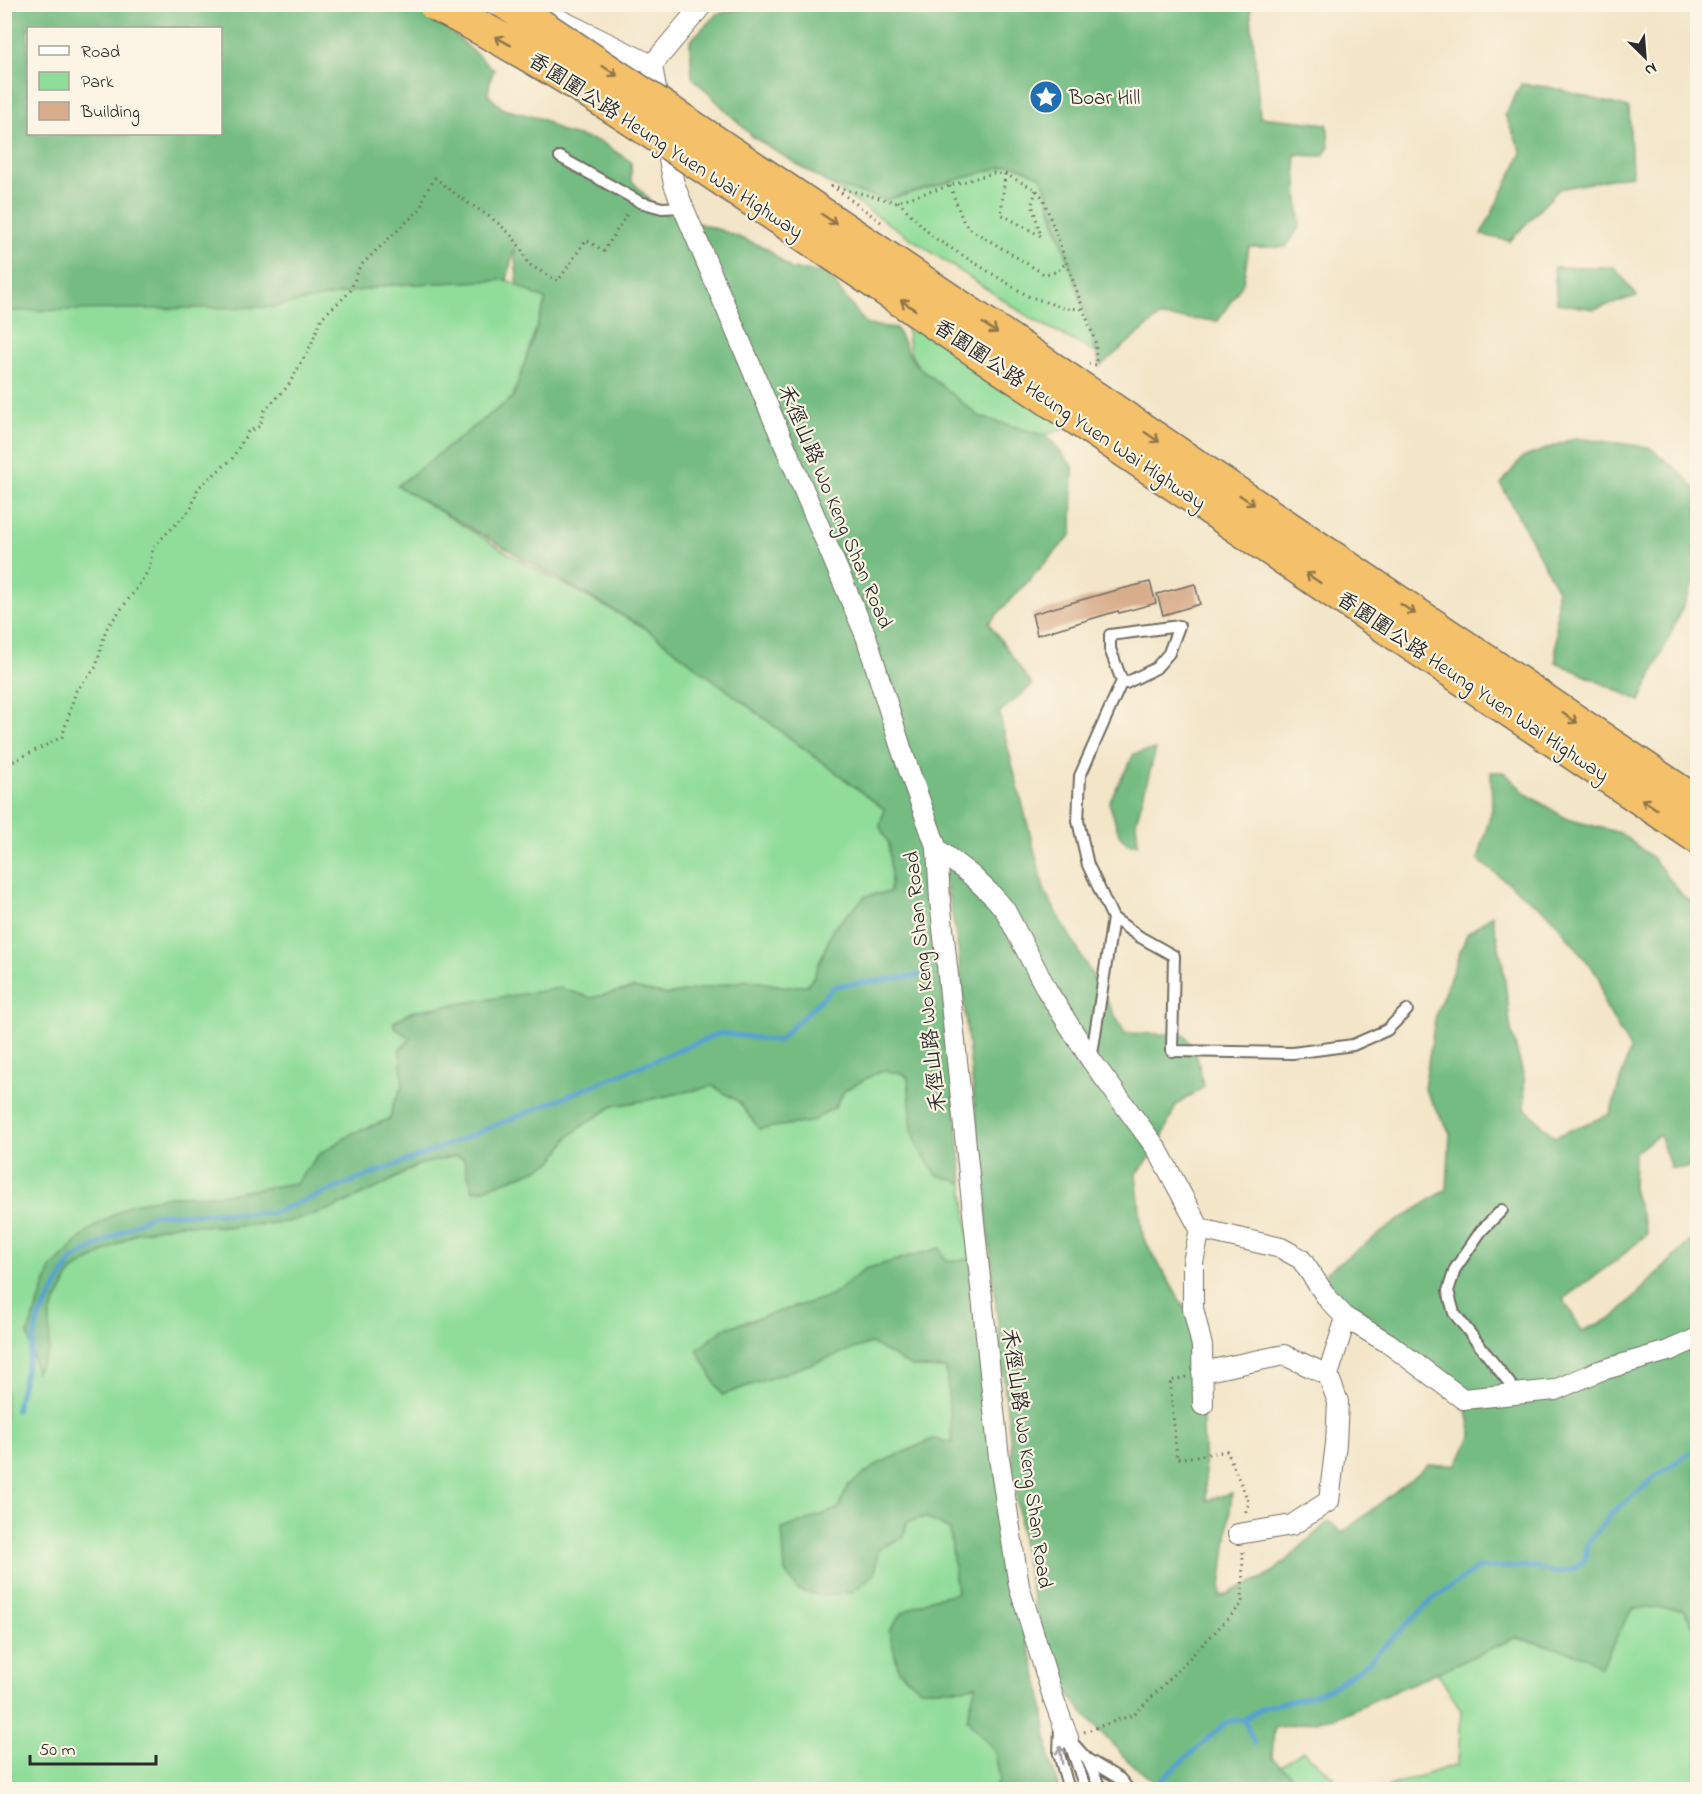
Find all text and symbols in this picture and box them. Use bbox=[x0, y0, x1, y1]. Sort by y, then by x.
legend bbox=[27, 27, 222, 135]
north arrow bbox=[1615, 27, 1675, 87]
one-way arrow bbox=[495, 35, 513, 46]
text: Road bbox=[81, 40, 120, 66]
street label: 香園圍公路 Heung Yuen Wai Highway bbox=[520, 46, 809, 249]
text: N bbox=[1640, 56, 1660, 82]
one-way arrow bbox=[601, 65, 618, 78]
text: Park bbox=[81, 70, 114, 96]
place icon: Boar Hill bbox=[1028, 79, 1064, 115]
place label: Boar Hill bbox=[1068, 84, 1140, 114]
text: Building bbox=[80, 100, 140, 127]
one-way arrow bbox=[820, 212, 837, 225]
one-way arrow bbox=[901, 299, 917, 311]
street label: 香園圍公路 Heung Yuen Wai Highway bbox=[925, 313, 1211, 520]
one-way arrow bbox=[982, 321, 999, 334]
street label: 禾徑山路 Wo Keng Shan Road bbox=[767, 380, 899, 634]
one-way arrow bbox=[1143, 431, 1160, 443]
one-way arrow bbox=[1238, 494, 1254, 506]
one-way arrow bbox=[1305, 572, 1322, 584]
street label: 香園圍公路 Heung Yuen Wai Highway bbox=[1328, 585, 1614, 792]
one-way arrow bbox=[1400, 603, 1416, 615]
one-way arrow bbox=[1561, 712, 1578, 724]
one-way arrow bbox=[1641, 798, 1658, 810]
street label: 禾徑山路 Wo Keng Shan Road bbox=[897, 849, 957, 1114]
street label: 禾徑山路 Wo Keng Shan Road bbox=[991, 1326, 1059, 1591]
scale bar bbox=[30, 1728, 156, 1766]
text: 50 m bbox=[39, 1738, 76, 1764]
one-way arrow bbox=[1055, 1746, 1066, 1766]

